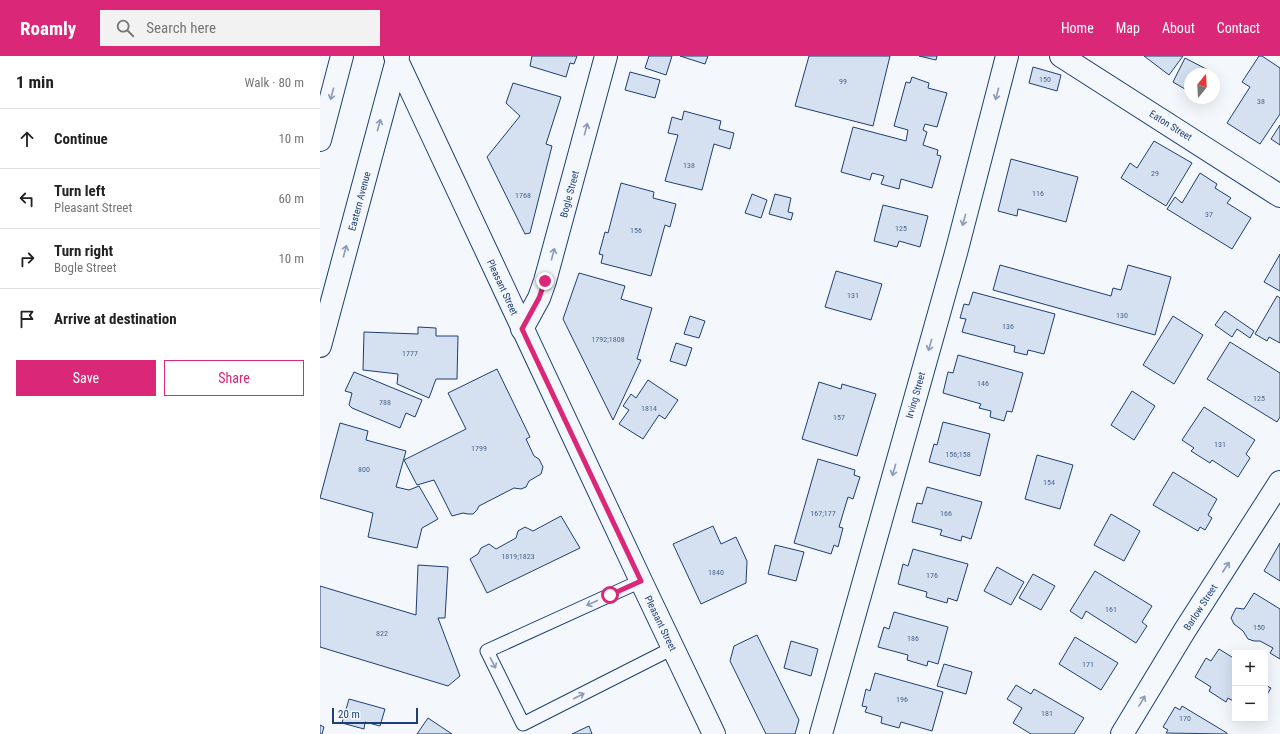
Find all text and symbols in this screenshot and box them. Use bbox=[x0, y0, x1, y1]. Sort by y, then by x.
search box bbox=[100, 10, 380, 46]
text: Roamly bbox=[20, 17, 76, 40]
icon: search bbox=[114, 17, 136, 39]
text: Search here bbox=[146, 19, 216, 37]
text: Home bbox=[1061, 20, 1094, 36]
text: Map bbox=[1116, 20, 1140, 36]
text: About bbox=[1162, 20, 1195, 36]
text: Contact bbox=[1217, 20, 1260, 36]
north arrow bbox=[1184, 68, 1220, 104]
text: 1 min bbox=[16, 72, 54, 92]
text: Walk · 80 m bbox=[244, 75, 304, 90]
house number: 150 bbox=[1039, 75, 1051, 84]
house number: 99 bbox=[839, 77, 847, 86]
one-way arrow bbox=[328, 87, 335, 100]
one-way arrow bbox=[993, 87, 1000, 100]
house number: 38 bbox=[1257, 97, 1265, 106]
street label: Eaton Street bbox=[1147, 108, 1194, 143]
one-way arrow bbox=[376, 119, 383, 132]
one-way arrow bbox=[583, 122, 591, 135]
icon: ahead bbox=[16, 128, 38, 150]
text: Continue bbox=[54, 130, 108, 148]
text: 10 m bbox=[278, 131, 304, 146]
house number: 138 bbox=[683, 161, 695, 170]
street label: Bogle Street bbox=[558, 169, 581, 219]
house number: 29 bbox=[1151, 169, 1159, 178]
street label: Eastern Avenue bbox=[346, 170, 373, 232]
text: Turn left bbox=[54, 182, 105, 200]
icon: left bbox=[16, 188, 38, 210]
house number: 116 bbox=[1032, 189, 1044, 198]
text: 60 m bbox=[278, 191, 304, 206]
house number: 1768 bbox=[515, 191, 531, 200]
text: Pleasant Street bbox=[54, 200, 132, 215]
house number: 37 bbox=[1205, 210, 1213, 219]
one-way arrow bbox=[960, 213, 968, 226]
house number: 125 bbox=[895, 224, 907, 233]
house number: 156 bbox=[630, 226, 642, 235]
text: Turn right bbox=[54, 242, 113, 260]
one-way arrow bbox=[342, 245, 350, 258]
icon: right bbox=[16, 248, 38, 270]
one-way arrow bbox=[550, 248, 557, 261]
text: 10 m bbox=[278, 251, 304, 266]
street label: Pleasant Street bbox=[485, 258, 520, 317]
text: Bogle Street bbox=[54, 260, 117, 275]
route end bbox=[536, 272, 554, 290]
house number: 131 bbox=[847, 291, 859, 300]
icon: arrive bbox=[16, 308, 38, 330]
text: Arrive at destination bbox=[54, 310, 177, 328]
house number: 130 bbox=[1116, 311, 1128, 320]
house number: 136 bbox=[1002, 322, 1014, 331]
house number: 1792;1808 bbox=[591, 335, 625, 344]
one-way arrow bbox=[926, 338, 933, 351]
house number: 1777 bbox=[402, 349, 418, 358]
button: Save bbox=[16, 360, 156, 396]
button: Share bbox=[164, 360, 304, 396]
street label: Irving Street bbox=[904, 371, 927, 420]
house number: 146 bbox=[977, 379, 989, 388]
house number: 125 bbox=[1253, 394, 1265, 403]
house number: 788 bbox=[379, 398, 391, 407]
house number: 1814 bbox=[641, 404, 657, 413]
house number: 157 bbox=[833, 413, 845, 422]
house number: 131 bbox=[1214, 440, 1226, 449]
house number: 1799 bbox=[471, 444, 487, 453]
house number: 156;158 bbox=[945, 450, 971, 459]
one-way arrow bbox=[890, 463, 898, 476]
house number: 800 bbox=[358, 465, 370, 474]
house number: 154 bbox=[1043, 478, 1055, 487]
house number: 167;177 bbox=[810, 509, 836, 518]
house number: 166 bbox=[940, 509, 952, 518]
house number: 1819;1823 bbox=[501, 552, 535, 561]
one-way arrow bbox=[1222, 562, 1230, 573]
house number: 1840 bbox=[708, 568, 724, 577]
house number: 176 bbox=[926, 571, 938, 580]
street label: Barlow Street bbox=[1181, 582, 1219, 632]
route start bbox=[601, 586, 619, 604]
street label: Pleasant Street bbox=[642, 594, 679, 653]
one-way arrow bbox=[587, 600, 599, 607]
house number: 161 bbox=[1105, 605, 1117, 614]
house number: 150 bbox=[1253, 623, 1265, 632]
house number: 822 bbox=[376, 629, 388, 638]
house number: 186 bbox=[907, 634, 919, 643]
map controls bbox=[1232, 650, 1268, 722]
button: + bbox=[1232, 650, 1268, 686]
one-way arrow bbox=[490, 657, 497, 669]
house number: 171 bbox=[1082, 660, 1094, 669]
button: − bbox=[1232, 686, 1268, 722]
one-way arrow bbox=[573, 691, 585, 699]
house number: 196 bbox=[896, 695, 908, 704]
one-way arrow bbox=[1139, 695, 1147, 707]
scale bar bbox=[332, 706, 418, 725]
text: 20 m bbox=[338, 708, 360, 721]
house number: 181 bbox=[1041, 709, 1053, 718]
house number: 170 bbox=[1179, 714, 1191, 723]

